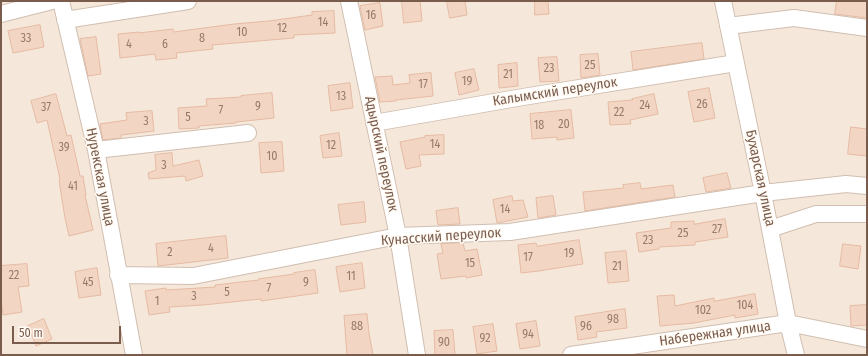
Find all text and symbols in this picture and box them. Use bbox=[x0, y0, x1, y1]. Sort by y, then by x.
house number: 16 bbox=[366, 9, 376, 23]
house number: 14 bbox=[318, 16, 328, 30]
house number: 12 bbox=[277, 22, 287, 36]
house number: 10 bbox=[237, 26, 247, 40]
house number: 33 bbox=[21, 32, 31, 46]
house number: 8 bbox=[199, 32, 205, 46]
house number: 4 bbox=[126, 38, 132, 52]
house number: 6 bbox=[162, 38, 168, 52]
house number: 25 bbox=[585, 59, 595, 73]
house number: 23 bbox=[544, 62, 554, 76]
house number: 21 bbox=[503, 68, 513, 82]
street label: Калымский переулок bbox=[491, 74, 619, 110]
house number: 19 bbox=[462, 75, 472, 89]
house number: 17 bbox=[418, 78, 428, 92]
house number: 13 bbox=[336, 90, 346, 104]
street label: Адырский переулок bbox=[361, 95, 401, 213]
house number: 26 bbox=[696, 98, 708, 112]
house number: 24 bbox=[640, 99, 650, 113]
house number: 9 bbox=[255, 100, 261, 114]
house number: 37 bbox=[41, 101, 51, 115]
house number: 7 bbox=[219, 104, 223, 118]
house number: 22 bbox=[614, 106, 624, 120]
house number: 5 bbox=[185, 111, 191, 125]
house number: 3 bbox=[143, 115, 149, 129]
house number: 20 bbox=[558, 118, 570, 132]
house number: 18 bbox=[534, 119, 544, 133]
street label: Нурекская улица bbox=[82, 126, 118, 228]
street label: Бухарская улица bbox=[742, 128, 778, 228]
house number: 14 bbox=[430, 138, 440, 152]
house number: 12 bbox=[326, 139, 336, 153]
house number: 39 bbox=[58, 141, 70, 155]
house number: 10 bbox=[267, 150, 277, 164]
house number: 3 bbox=[161, 159, 167, 173]
house number: 41 bbox=[68, 180, 78, 194]
house number: 14 bbox=[500, 203, 510, 217]
house number: 27 bbox=[712, 223, 722, 237]
street label: Кунасский переулок bbox=[380, 224, 502, 250]
house number: 25 bbox=[678, 227, 688, 241]
house number: 23 bbox=[643, 234, 653, 248]
house number: 4 bbox=[208, 242, 214, 256]
house number: 2 bbox=[167, 246, 173, 260]
house number: 19 bbox=[564, 247, 574, 261]
house number: 17 bbox=[523, 251, 533, 265]
house number: 15 bbox=[465, 257, 475, 271]
house number: 21 bbox=[612, 260, 622, 274]
house number: 22 bbox=[9, 269, 19, 283]
house number: 11 bbox=[346, 270, 356, 284]
house number: 45 bbox=[82, 276, 94, 290]
house number: 9 bbox=[303, 276, 309, 290]
house number: 7 bbox=[267, 282, 271, 296]
house number: 5 bbox=[224, 286, 230, 300]
house number: 3 bbox=[191, 290, 197, 304]
house number: 1 bbox=[155, 295, 159, 309]
house number: 104 bbox=[737, 299, 753, 313]
house number: 102 bbox=[695, 304, 711, 318]
house number: 98 bbox=[607, 313, 619, 327]
scale bar bbox=[14, 318, 123, 344]
street label: Набережная улица bbox=[658, 318, 772, 350]
house number: 88 bbox=[351, 320, 363, 334]
house number: 96 bbox=[580, 320, 592, 334]
text: 50 m bbox=[19, 326, 43, 340]
house number: 94 bbox=[522, 328, 534, 342]
house number: 92 bbox=[480, 332, 490, 346]
house number: 90 bbox=[438, 336, 450, 350]

